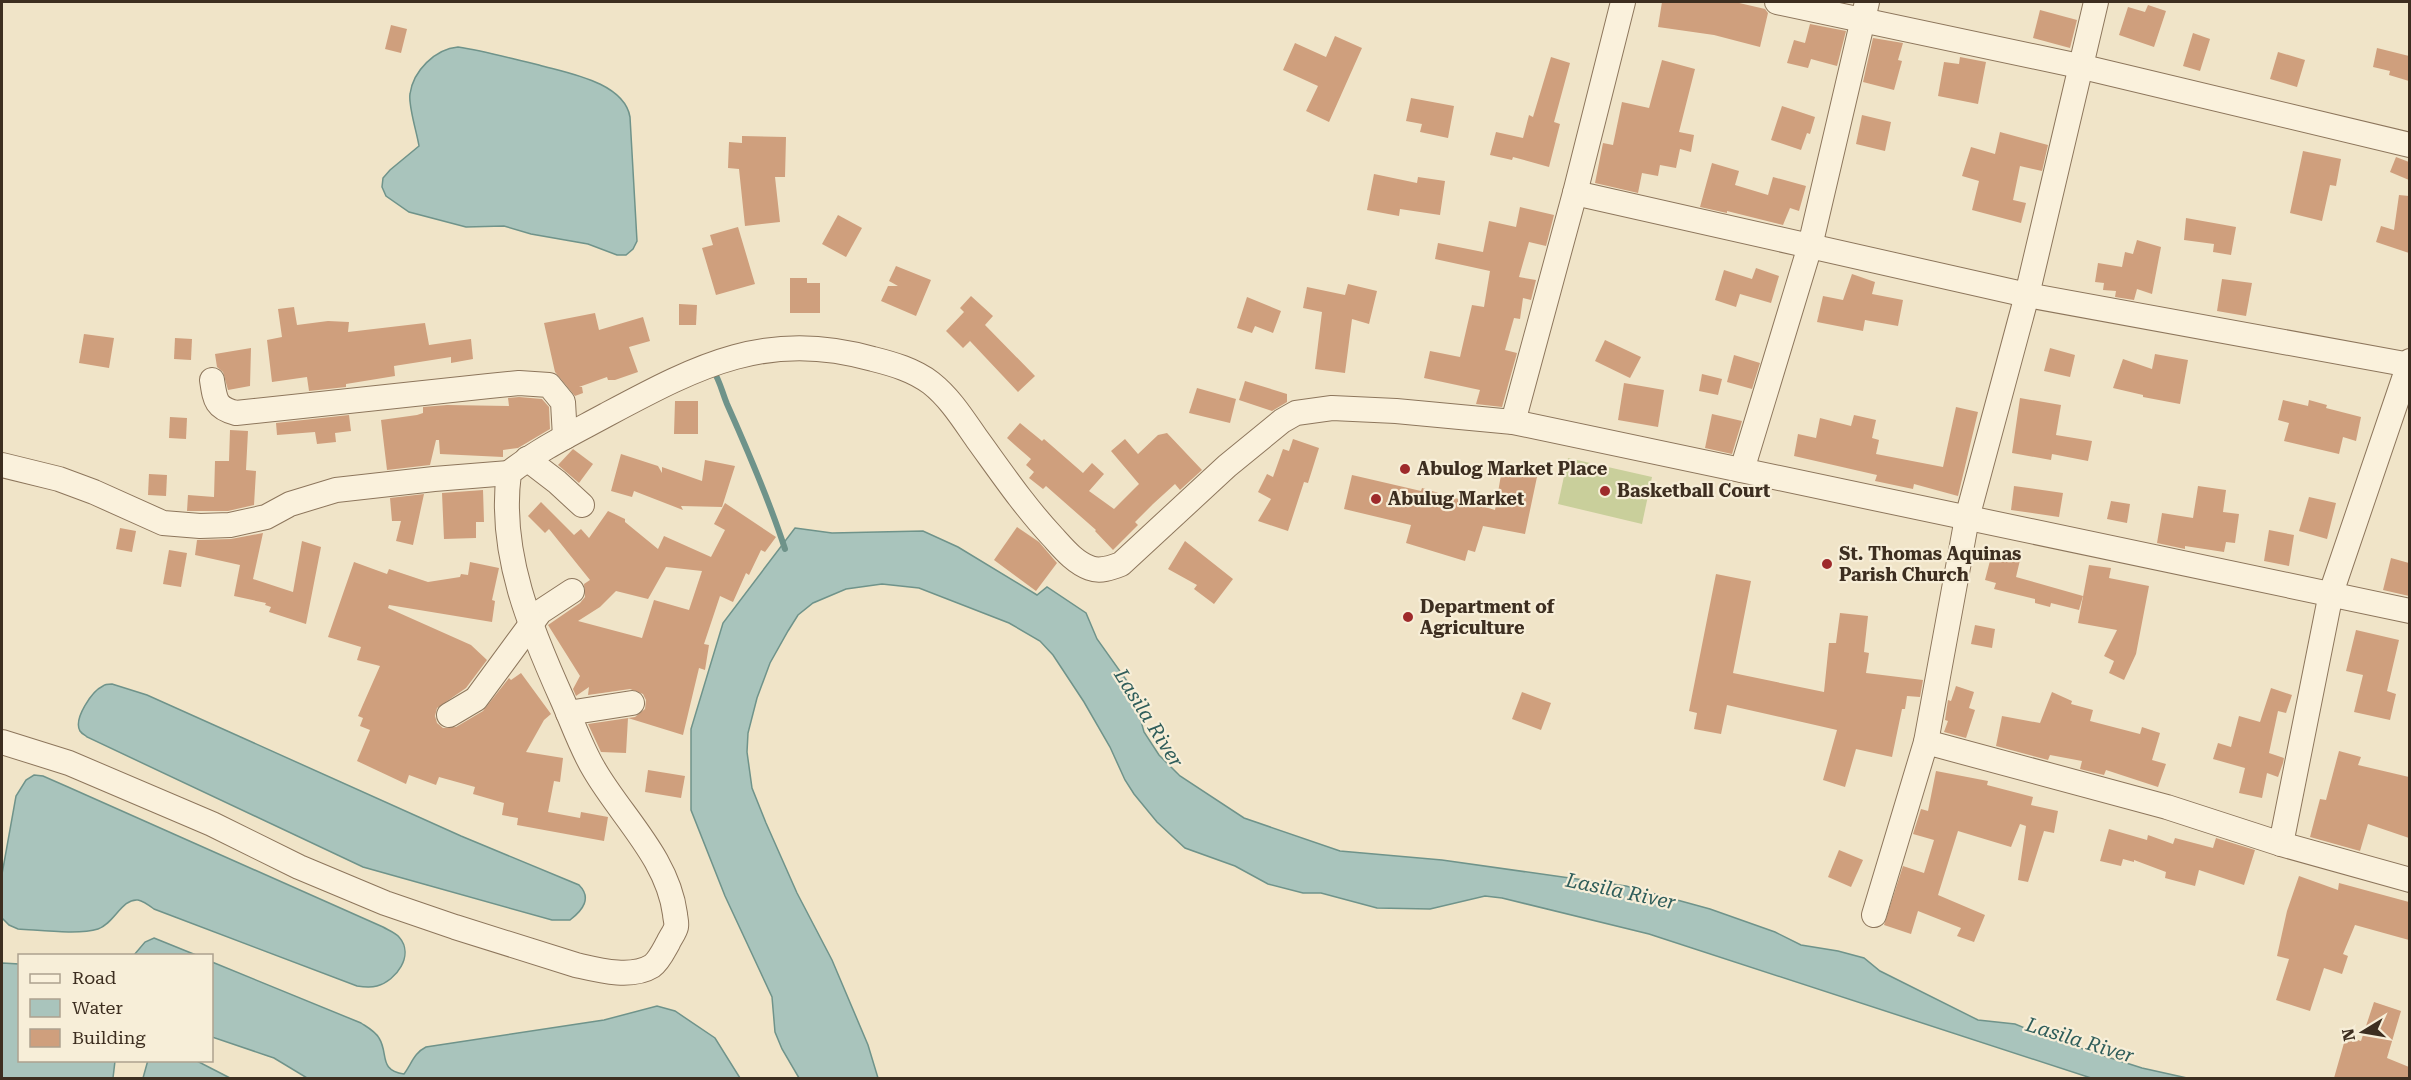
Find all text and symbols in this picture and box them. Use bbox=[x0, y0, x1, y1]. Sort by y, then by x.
place label: Abulog Market Place bbox=[1417, 458, 1608, 479]
marker: Abulog Market Place bbox=[1398, 462, 1412, 476]
place label: Basketball Court bbox=[1617, 480, 1770, 501]
marker: Basketball Court bbox=[1598, 484, 1612, 498]
place label: Abulug Market bbox=[1388, 488, 1524, 509]
marker: Abulug Market bbox=[1369, 492, 1383, 506]
place label: St. Thomas Aquinas Parish Church bbox=[1839, 543, 2021, 585]
marker: St. Thomas Aquinas Parish Church bbox=[1820, 557, 1834, 571]
place label: Department of Agriculture bbox=[1420, 596, 1556, 638]
marker: Department of Agriculture bbox=[1401, 610, 1415, 624]
water label: Lasila River bbox=[1109, 663, 1189, 772]
water label: Lasila River bbox=[1563, 867, 1679, 915]
legend bbox=[18, 954, 213, 1062]
text: Road bbox=[72, 967, 117, 988]
text: Water bbox=[72, 997, 123, 1018]
north arrow bbox=[2333, 1002, 2393, 1062]
water label: Lasila River bbox=[2022, 1012, 2138, 1068]
text: Building bbox=[72, 1027, 146, 1048]
text: N bbox=[2338, 1027, 2359, 1043]

